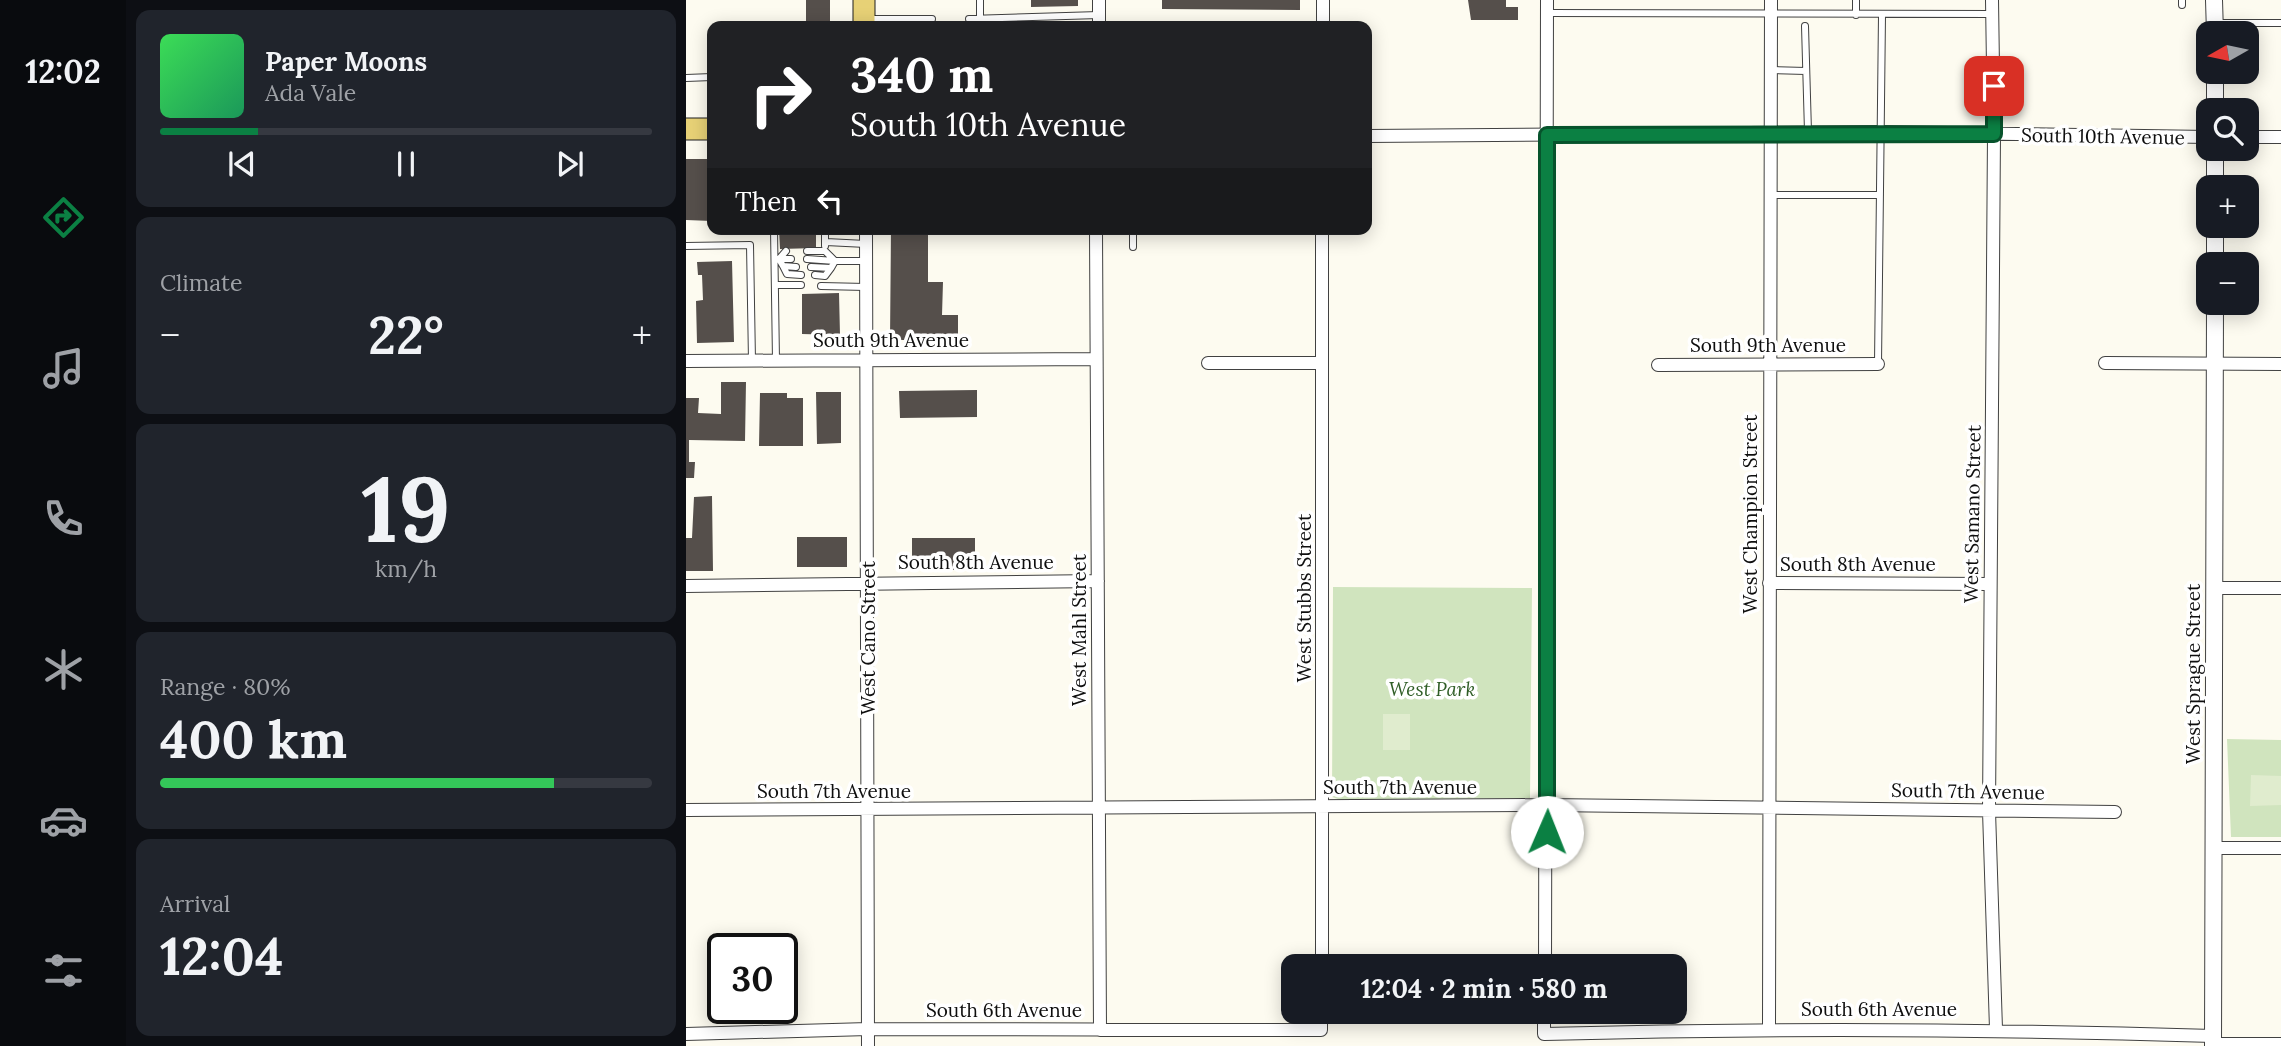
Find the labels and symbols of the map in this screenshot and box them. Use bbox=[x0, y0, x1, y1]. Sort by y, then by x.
north arrow bbox=[2196, 21, 2259, 84]
pin bbox=[1964, 56, 2024, 116]
street label: South 10th Avenue bbox=[2021, 123, 2185, 149]
street label: South 9th Avenue bbox=[813, 328, 969, 352]
street label: South 9th Avenue bbox=[1690, 333, 1846, 357]
street label: West Champion Street bbox=[1738, 414, 1762, 614]
street label: West Samano Street bbox=[1958, 424, 1986, 603]
street label: West Stubbs Street bbox=[1292, 513, 1316, 682]
street label: South 8th Avenue bbox=[898, 550, 1054, 574]
street label: South 8th Avenue bbox=[1780, 552, 1936, 576]
street label: West Mahl Street bbox=[1067, 553, 1091, 706]
street label: West Cano Street bbox=[856, 560, 880, 715]
street label: West Sprague Street bbox=[2181, 583, 2205, 764]
park label: West Park bbox=[1389, 677, 1475, 701]
street label: South 7th Avenue bbox=[1323, 775, 1477, 799]
street label: South 7th Avenue bbox=[1891, 778, 2045, 804]
street label: South 7th Avenue bbox=[757, 779, 911, 803]
position arrow bbox=[1510, 795, 1584, 869]
speed limit sign: 30 bbox=[707, 933, 798, 1024]
street label: South 6th Avenue bbox=[1801, 997, 1957, 1021]
street label: South 6th Avenue bbox=[926, 998, 1082, 1022]

